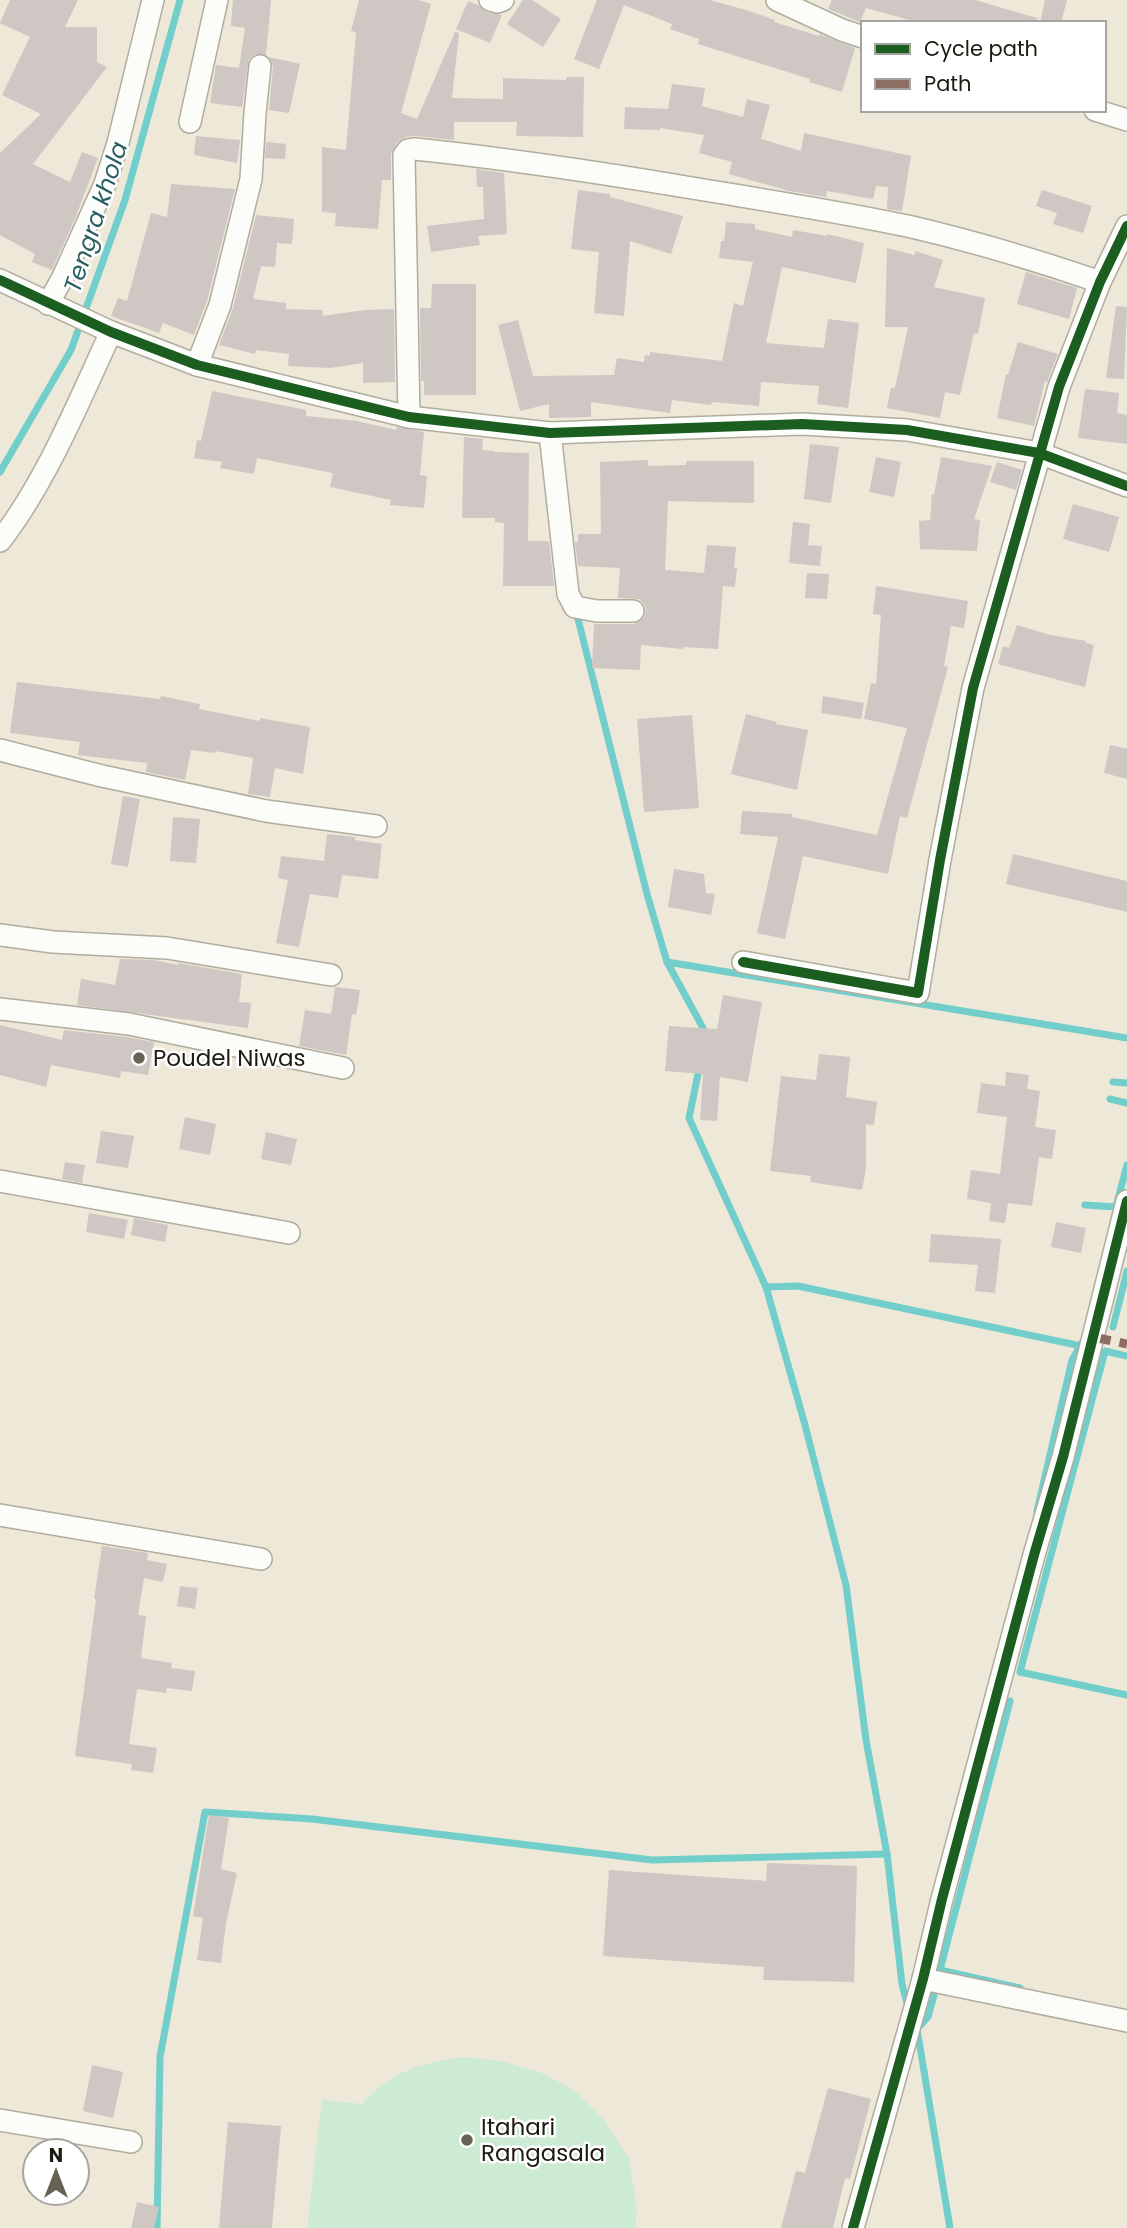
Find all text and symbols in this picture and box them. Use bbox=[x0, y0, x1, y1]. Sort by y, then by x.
legend bbox=[861, 21, 1106, 112]
text: Cycle path bbox=[924, 34, 1038, 63]
text: Path bbox=[924, 69, 971, 98]
water label: Tengra khola bbox=[56, 137, 135, 297]
place label: Poudel Niwas bbox=[153, 1042, 306, 1074]
marker: Poudel Niwas bbox=[131, 1050, 147, 1066]
place label: Itahari Rangasala bbox=[481, 2111, 605, 2169]
marker: Itahari Rangasala bbox=[459, 2132, 475, 2148]
north arrow bbox=[21, 2137, 91, 2207]
text: N bbox=[49, 2142, 63, 2169]

